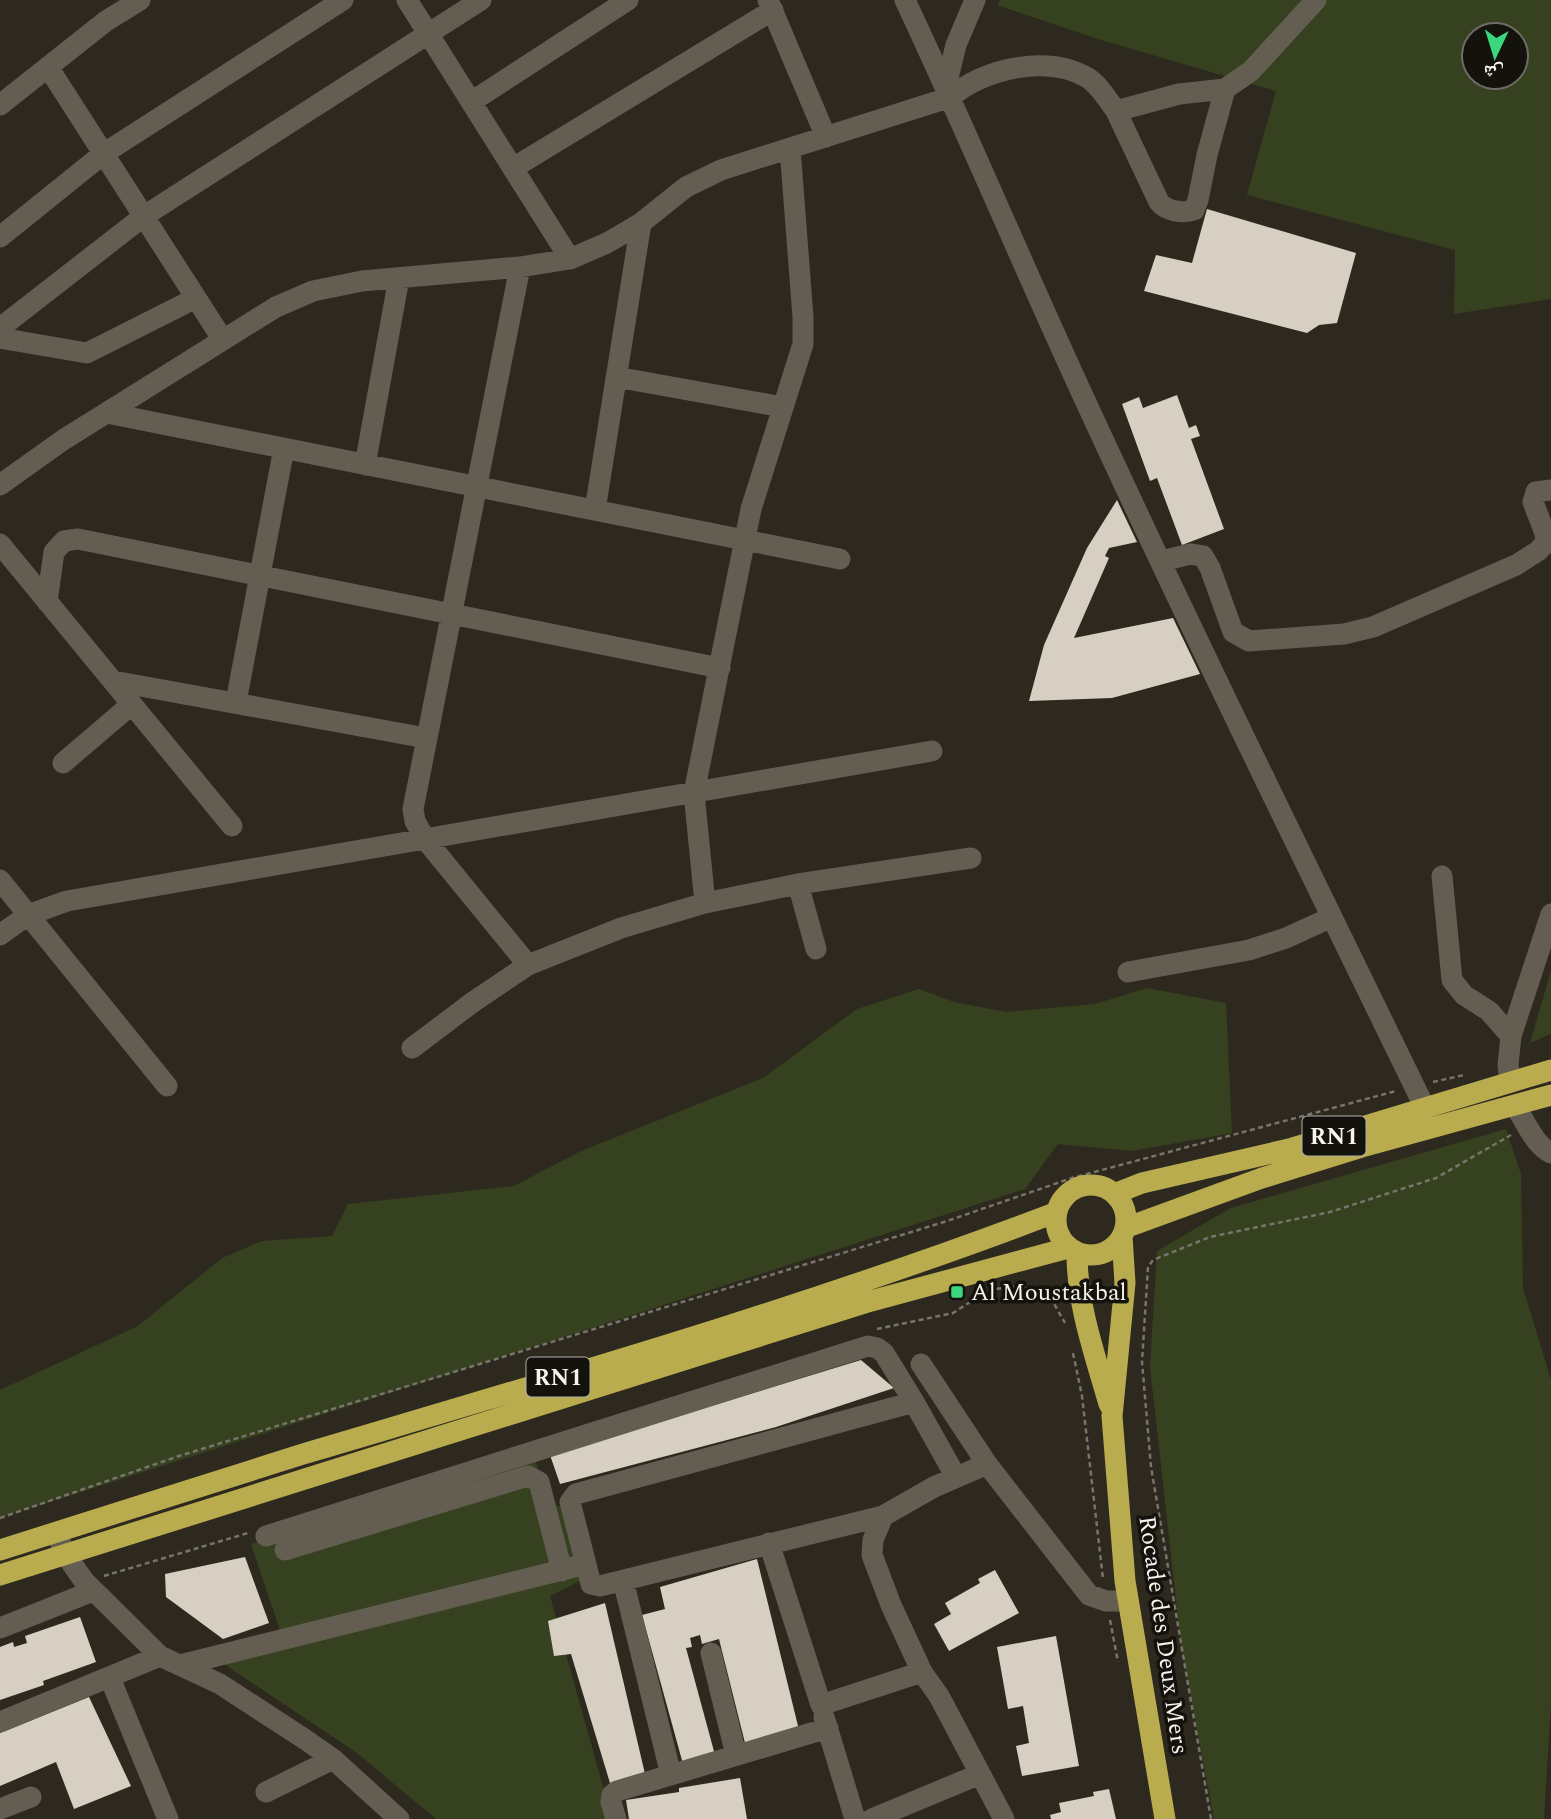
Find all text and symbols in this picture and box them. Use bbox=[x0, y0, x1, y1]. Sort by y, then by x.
north arrow bbox=[1460, 21, 1530, 91]
text: ش bbox=[1483, 56, 1505, 87]
road number: RN1 bbox=[1302, 1116, 1366, 1156]
place label: Al Moustakbal bbox=[971, 1275, 1127, 1311]
marker: Al Moustakbal bbox=[949, 1284, 965, 1300]
road number: RN1 bbox=[526, 1358, 590, 1396]
street label: Rocade des Deux Mers bbox=[1128, 1513, 1198, 1757]

